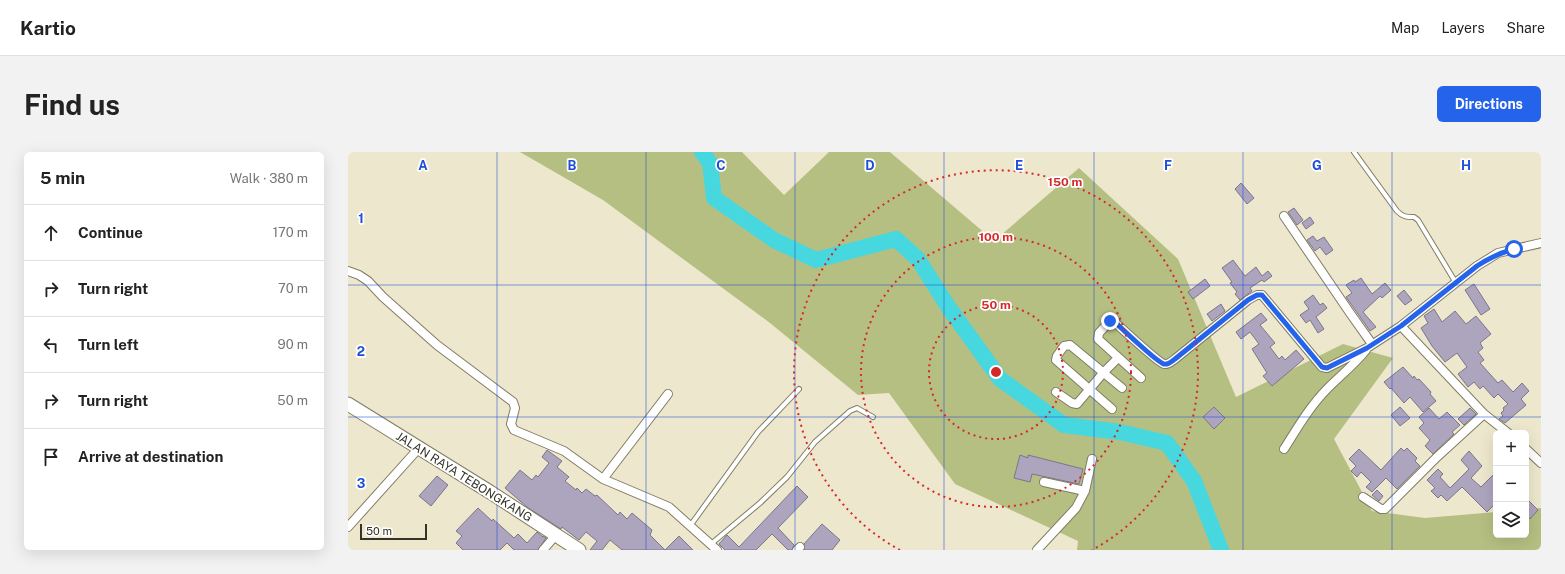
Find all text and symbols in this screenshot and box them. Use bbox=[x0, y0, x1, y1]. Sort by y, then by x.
text: Kartio bbox=[20, 17, 76, 39]
text: Map bbox=[1391, 20, 1419, 36]
text: Layers bbox=[1441, 20, 1485, 36]
text: Share bbox=[1507, 20, 1545, 36]
button: Directions bbox=[1437, 86, 1541, 122]
text: Find us bbox=[24, 88, 120, 121]
text: A bbox=[418, 158, 428, 173]
text: B bbox=[568, 158, 577, 173]
text: C bbox=[716, 158, 726, 173]
text: D bbox=[865, 158, 875, 173]
text: E bbox=[1015, 158, 1023, 173]
text: F bbox=[1164, 158, 1172, 173]
text: G bbox=[1312, 158, 1322, 173]
text: H bbox=[1461, 158, 1471, 173]
text: 5 min bbox=[40, 168, 85, 188]
text: Walk · 380 m bbox=[230, 171, 308, 186]
text: 150 m bbox=[1048, 175, 1082, 189]
text: 1 bbox=[358, 211, 364, 226]
icon: ahead bbox=[40, 222, 62, 244]
text: Continue bbox=[78, 224, 143, 241]
text: 170 m bbox=[273, 225, 308, 240]
text: 100 m bbox=[979, 230, 1013, 244]
route start bbox=[1505, 240, 1523, 258]
icon: right bbox=[40, 278, 62, 300]
text: Turn right bbox=[78, 280, 148, 297]
text: 70 m bbox=[278, 281, 308, 296]
text: 50 m bbox=[981, 298, 1011, 312]
route end bbox=[1101, 312, 1119, 330]
icon: left bbox=[40, 334, 62, 356]
text: Turn left bbox=[78, 336, 139, 353]
text: 90 m bbox=[278, 337, 308, 352]
text: 2 bbox=[357, 344, 365, 359]
centre of rings bbox=[989, 365, 1003, 379]
icon: right bbox=[40, 390, 62, 412]
text: Turn right bbox=[78, 392, 148, 409]
text: 50 m bbox=[277, 393, 308, 408]
street label: JALAN RAYA TEBONGKANG bbox=[393, 429, 535, 525]
map controls bbox=[1493, 430, 1529, 538]
button: + bbox=[1493, 430, 1529, 466]
icon: arrive bbox=[40, 446, 62, 468]
text: Arrive at destination bbox=[78, 448, 223, 465]
button: − bbox=[1493, 466, 1529, 502]
text: 3 bbox=[357, 476, 366, 491]
button: layers bbox=[1493, 502, 1529, 538]
scale bar bbox=[360, 522, 427, 541]
text: 50 m bbox=[366, 525, 392, 537]

